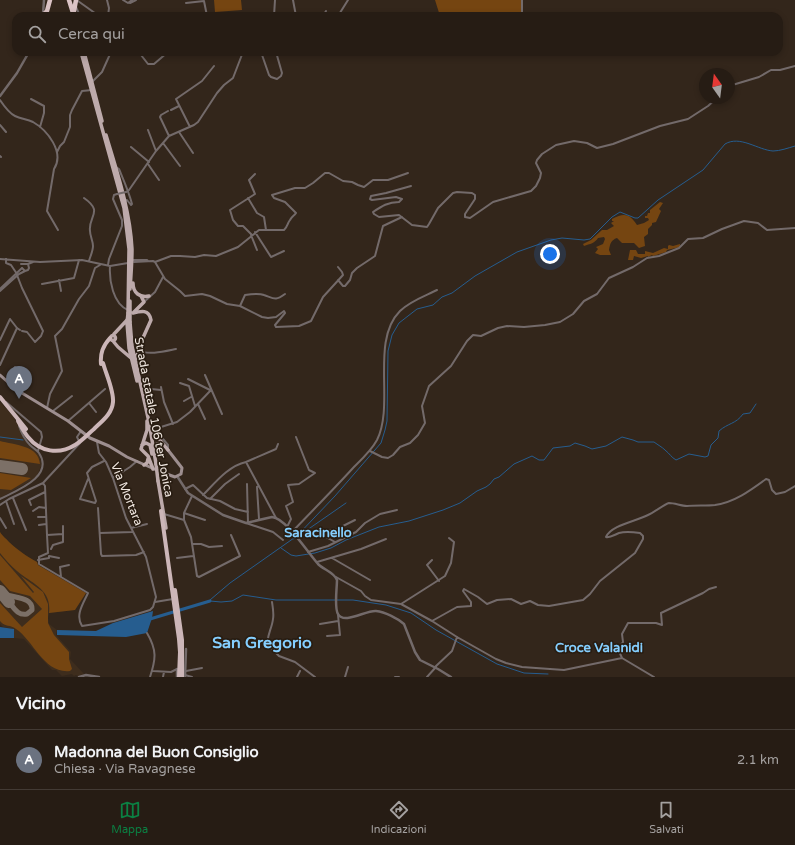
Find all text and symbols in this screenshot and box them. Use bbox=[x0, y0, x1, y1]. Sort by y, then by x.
search box bbox=[12, 12, 783, 56]
icon: search bbox=[26, 23, 48, 45]
text: Cerca qui bbox=[58, 25, 125, 43]
north arrow bbox=[699, 68, 735, 104]
your location bbox=[540, 244, 560, 264]
street label: Strada statale 106 ter Jonica bbox=[132, 336, 176, 498]
pin: A bbox=[6, 366, 32, 399]
street label: Via Mortara bbox=[108, 460, 146, 528]
district label: Saracinello bbox=[284, 525, 352, 541]
district label: San Gregorio bbox=[212, 633, 312, 653]
district label: Croce Valanidi bbox=[555, 640, 643, 656]
text: Vicino bbox=[16, 693, 66, 714]
text: Madonna del Buon Consiglio bbox=[54, 743, 259, 761]
text: A bbox=[24, 752, 34, 768]
text: 2.1 km bbox=[737, 752, 779, 768]
text: Chiesa · Via Ravagnese bbox=[54, 761, 196, 777]
tab: Mappa bbox=[111, 799, 148, 836]
tab: Indicazioni bbox=[371, 799, 427, 836]
tab: Salvati bbox=[649, 799, 684, 836]

